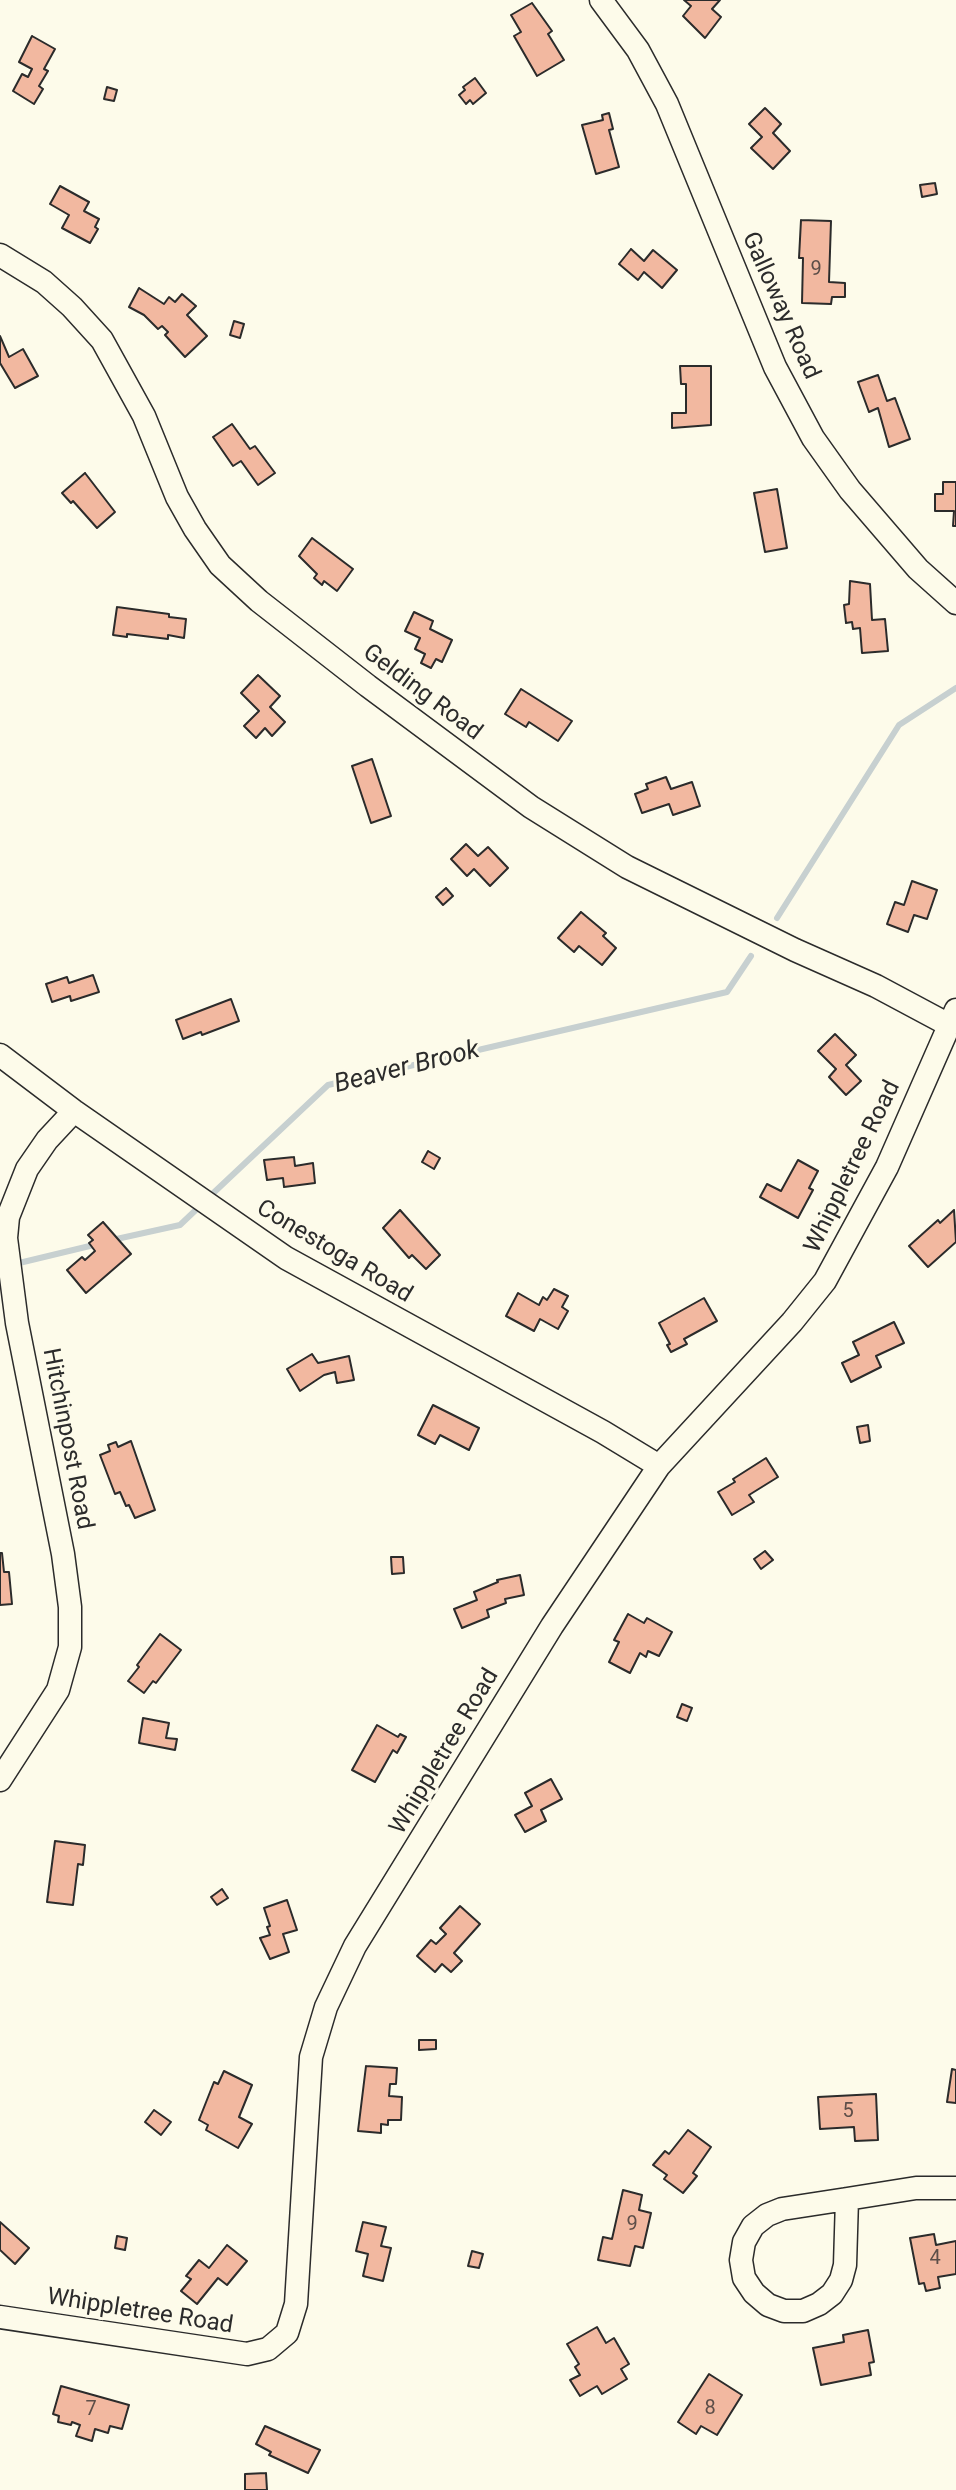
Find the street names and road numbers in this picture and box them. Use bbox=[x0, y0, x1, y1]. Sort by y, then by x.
street label: Galloway Road bbox=[735, 228, 825, 384]
street label: Gelding Road bbox=[357, 639, 487, 747]
street label: Whippletree Road bbox=[799, 1076, 907, 1258]
street label: Conestoga Road bbox=[251, 1194, 417, 1310]
street label: Hitchinpost Road bbox=[35, 1346, 99, 1532]
street label: Whippletree Road bbox=[384, 1664, 506, 1840]
street label: Whippletree Road bbox=[45, 2283, 235, 2341]

